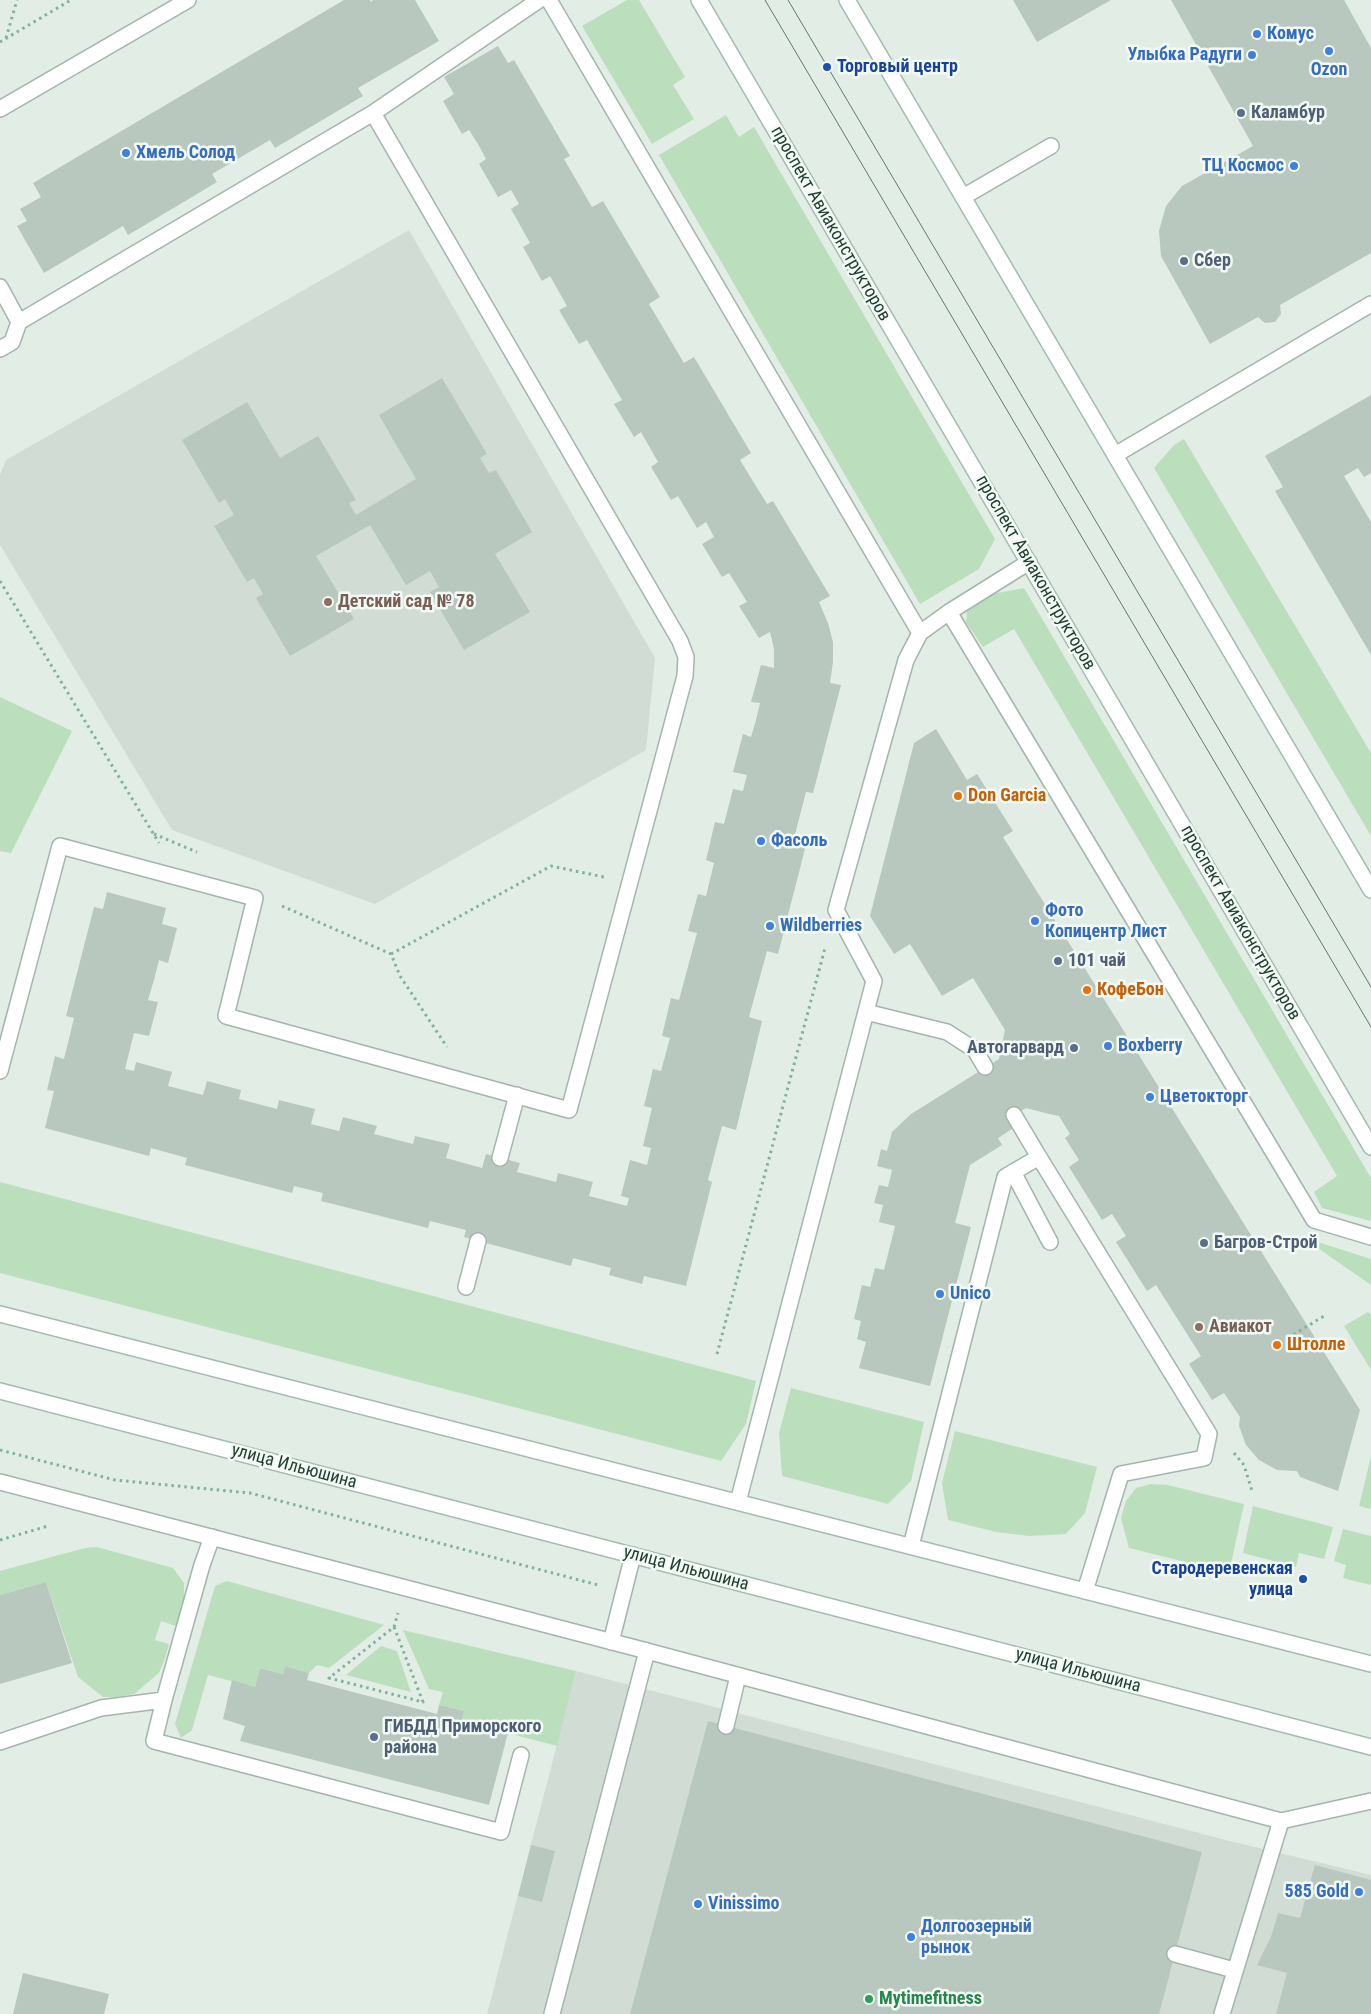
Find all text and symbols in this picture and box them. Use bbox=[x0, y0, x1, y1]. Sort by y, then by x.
place label: Комус bbox=[1267, 23, 1314, 45]
marker: Комус bbox=[1251, 28, 1263, 40]
place label: Улыбка Радуги bbox=[1127, 44, 1242, 66]
marker: Ozon bbox=[1323, 45, 1335, 57]
marker: Улыбка Радуги bbox=[1246, 49, 1258, 61]
place label: Торговый центр bbox=[837, 56, 958, 78]
place label: Ozon bbox=[1311, 59, 1347, 81]
marker: Торговый центр bbox=[821, 61, 833, 73]
place label: Каламбур bbox=[1251, 102, 1325, 124]
marker: Каламбур bbox=[1235, 107, 1247, 119]
street label: проспект Авиаконструкторов bbox=[765, 123, 895, 325]
place label: Хмель Солод bbox=[136, 142, 235, 164]
marker: Хмель Солод bbox=[120, 147, 132, 159]
place label: ТЦ Космос bbox=[1202, 155, 1284, 177]
marker: ТЦ Космос bbox=[1288, 160, 1300, 172]
place label: Сбер bbox=[1194, 250, 1231, 272]
marker: Сбер bbox=[1178, 255, 1190, 267]
street label: проспект Авиаконструкторов bbox=[970, 472, 1100, 674]
place label: Детский сад № 78 bbox=[338, 591, 475, 613]
marker: Детский сад № 78 bbox=[322, 596, 334, 608]
place label: Don Garcia bbox=[968, 785, 1046, 807]
marker: Don Garcia bbox=[952, 790, 964, 802]
street label: проспект Авиаконструкторов bbox=[1175, 822, 1305, 1024]
place label: Фасоль bbox=[771, 830, 827, 852]
marker: Фасоль bbox=[755, 835, 767, 847]
place label: Фото Копицентр Лист bbox=[1045, 900, 1167, 942]
place label: Wildberries bbox=[780, 915, 862, 937]
marker: Фото Копицентр Лист bbox=[1029, 915, 1041, 927]
marker: Wildberries bbox=[764, 920, 776, 932]
place label: 101 чай bbox=[1068, 950, 1126, 972]
marker: 101 чай bbox=[1052, 955, 1064, 967]
place label: КофеБон bbox=[1097, 979, 1164, 1001]
marker: КофеБон bbox=[1081, 984, 1093, 996]
place label: Boxberry bbox=[1118, 1035, 1183, 1057]
place label: Автогарвард bbox=[967, 1037, 1064, 1059]
marker: Boxberry bbox=[1102, 1040, 1114, 1052]
marker: Автогарвард bbox=[1068, 1042, 1080, 1054]
place label: Цветокторг bbox=[1160, 1086, 1248, 1108]
marker: Цветокторг bbox=[1144, 1091, 1156, 1103]
place label: Багров-Строй bbox=[1214, 1232, 1318, 1254]
marker: Багров-Строй bbox=[1198, 1237, 1210, 1249]
place label: Unico bbox=[950, 1283, 991, 1305]
marker: Unico bbox=[934, 1288, 946, 1300]
place label: Авиакот bbox=[1209, 1316, 1272, 1338]
marker: Авиакот bbox=[1193, 1321, 1205, 1333]
place label: Штолле bbox=[1287, 1334, 1345, 1356]
marker: Штолле bbox=[1271, 1339, 1283, 1351]
street label: улица Ильюшина bbox=[229, 1440, 359, 1494]
street label: улица Ильюшина bbox=[621, 1542, 751, 1596]
place label: Стародеревенская улица bbox=[1151, 1558, 1293, 1600]
marker: Стародеревенская улица bbox=[1297, 1573, 1309, 1585]
street label: улица Ильюшина bbox=[1013, 1644, 1143, 1698]
place label: ГИБДД Приморского района bbox=[384, 1716, 542, 1758]
marker: ГИБДД Приморского района bbox=[368, 1731, 380, 1743]
place label: 585 Gold bbox=[1285, 1881, 1349, 1903]
marker: 585 Gold bbox=[1353, 1886, 1365, 1898]
place label: Vinissimo bbox=[708, 1893, 780, 1915]
marker: Vinissimo bbox=[692, 1898, 704, 1910]
place label: Долгоозерный рынок bbox=[921, 1916, 1032, 1958]
marker: Долгоозерный рынок bbox=[905, 1931, 917, 1943]
place label: Mytimefitness bbox=[879, 1988, 982, 2010]
marker: Mytimefitness bbox=[863, 1993, 875, 2005]

